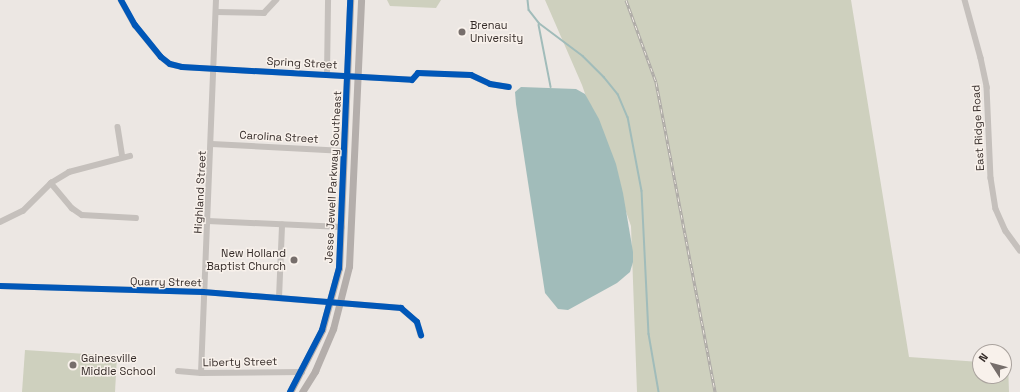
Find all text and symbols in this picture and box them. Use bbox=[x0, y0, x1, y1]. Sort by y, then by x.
place label: Brenau University bbox=[470, 19, 523, 45]
marker: Brenau University bbox=[457, 27, 467, 37]
street label: Spring Street bbox=[266, 55, 338, 71]
street label: East Ridge Road bbox=[969, 85, 987, 171]
street label: Jesse Jewell Parkway Southeast bbox=[322, 90, 344, 264]
street label: Carolina Street bbox=[239, 128, 319, 146]
street label: Highland Street bbox=[191, 150, 209, 234]
place label: New Holland Baptist Church bbox=[207, 247, 286, 273]
marker: New Holland Baptist Church bbox=[289, 255, 299, 265]
street label: Quarry Street bbox=[130, 275, 202, 289]
north arrow bbox=[972, 344, 1012, 384]
text: N bbox=[975, 350, 991, 365]
place label: Gainesville Middle School bbox=[81, 352, 156, 378]
street label: Liberty Street bbox=[203, 355, 277, 369]
marker: Gainesville Middle School bbox=[68, 360, 78, 370]

